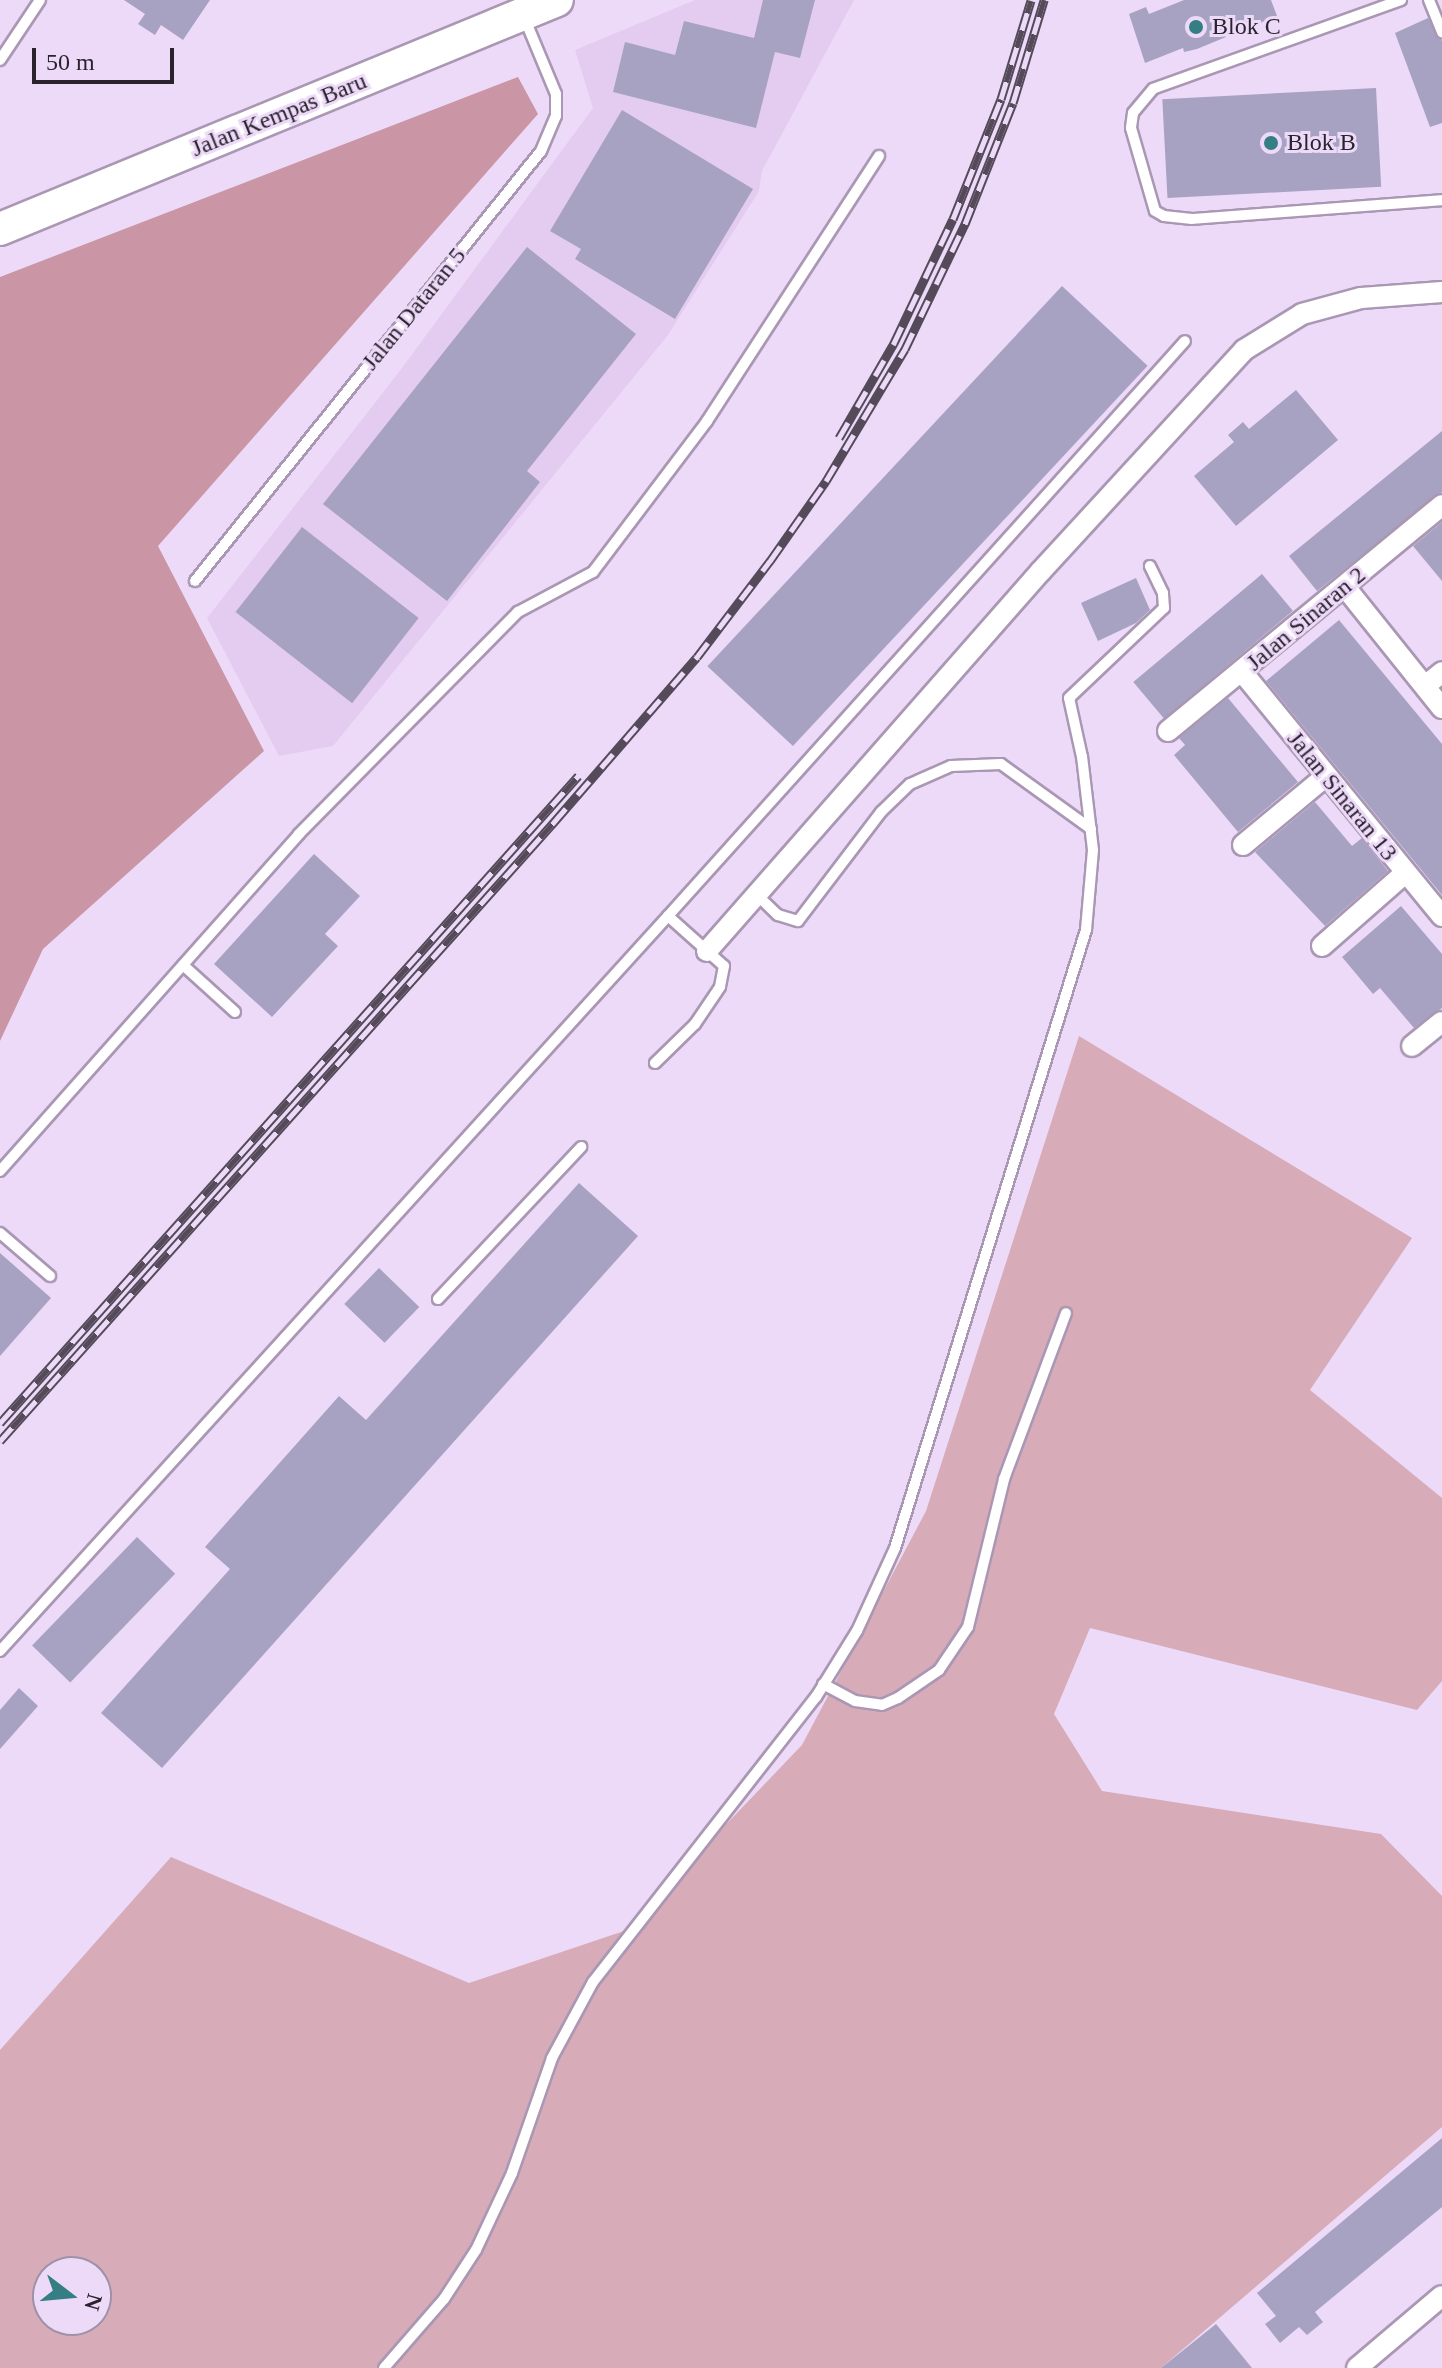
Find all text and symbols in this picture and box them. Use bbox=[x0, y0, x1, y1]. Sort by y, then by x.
place label: Blok C bbox=[1212, 13, 1281, 41]
marker: Blok C bbox=[1187, 18, 1205, 36]
scale bar bbox=[36, 32, 178, 82]
text: 50 m bbox=[46, 49, 95, 75]
street label: Jalan Kempas Baru bbox=[187, 67, 371, 163]
place label: Blok B bbox=[1287, 129, 1356, 157]
marker: Blok B bbox=[1262, 134, 1280, 152]
street label: Jalan Dataran 5 bbox=[356, 242, 472, 376]
street label: Jalan Sinaran 2 bbox=[1241, 561, 1371, 677]
street label: Jalan Sinaran 13 bbox=[1281, 725, 1403, 867]
north arrow bbox=[32, 2256, 112, 2336]
text: N bbox=[79, 2291, 108, 2313]

